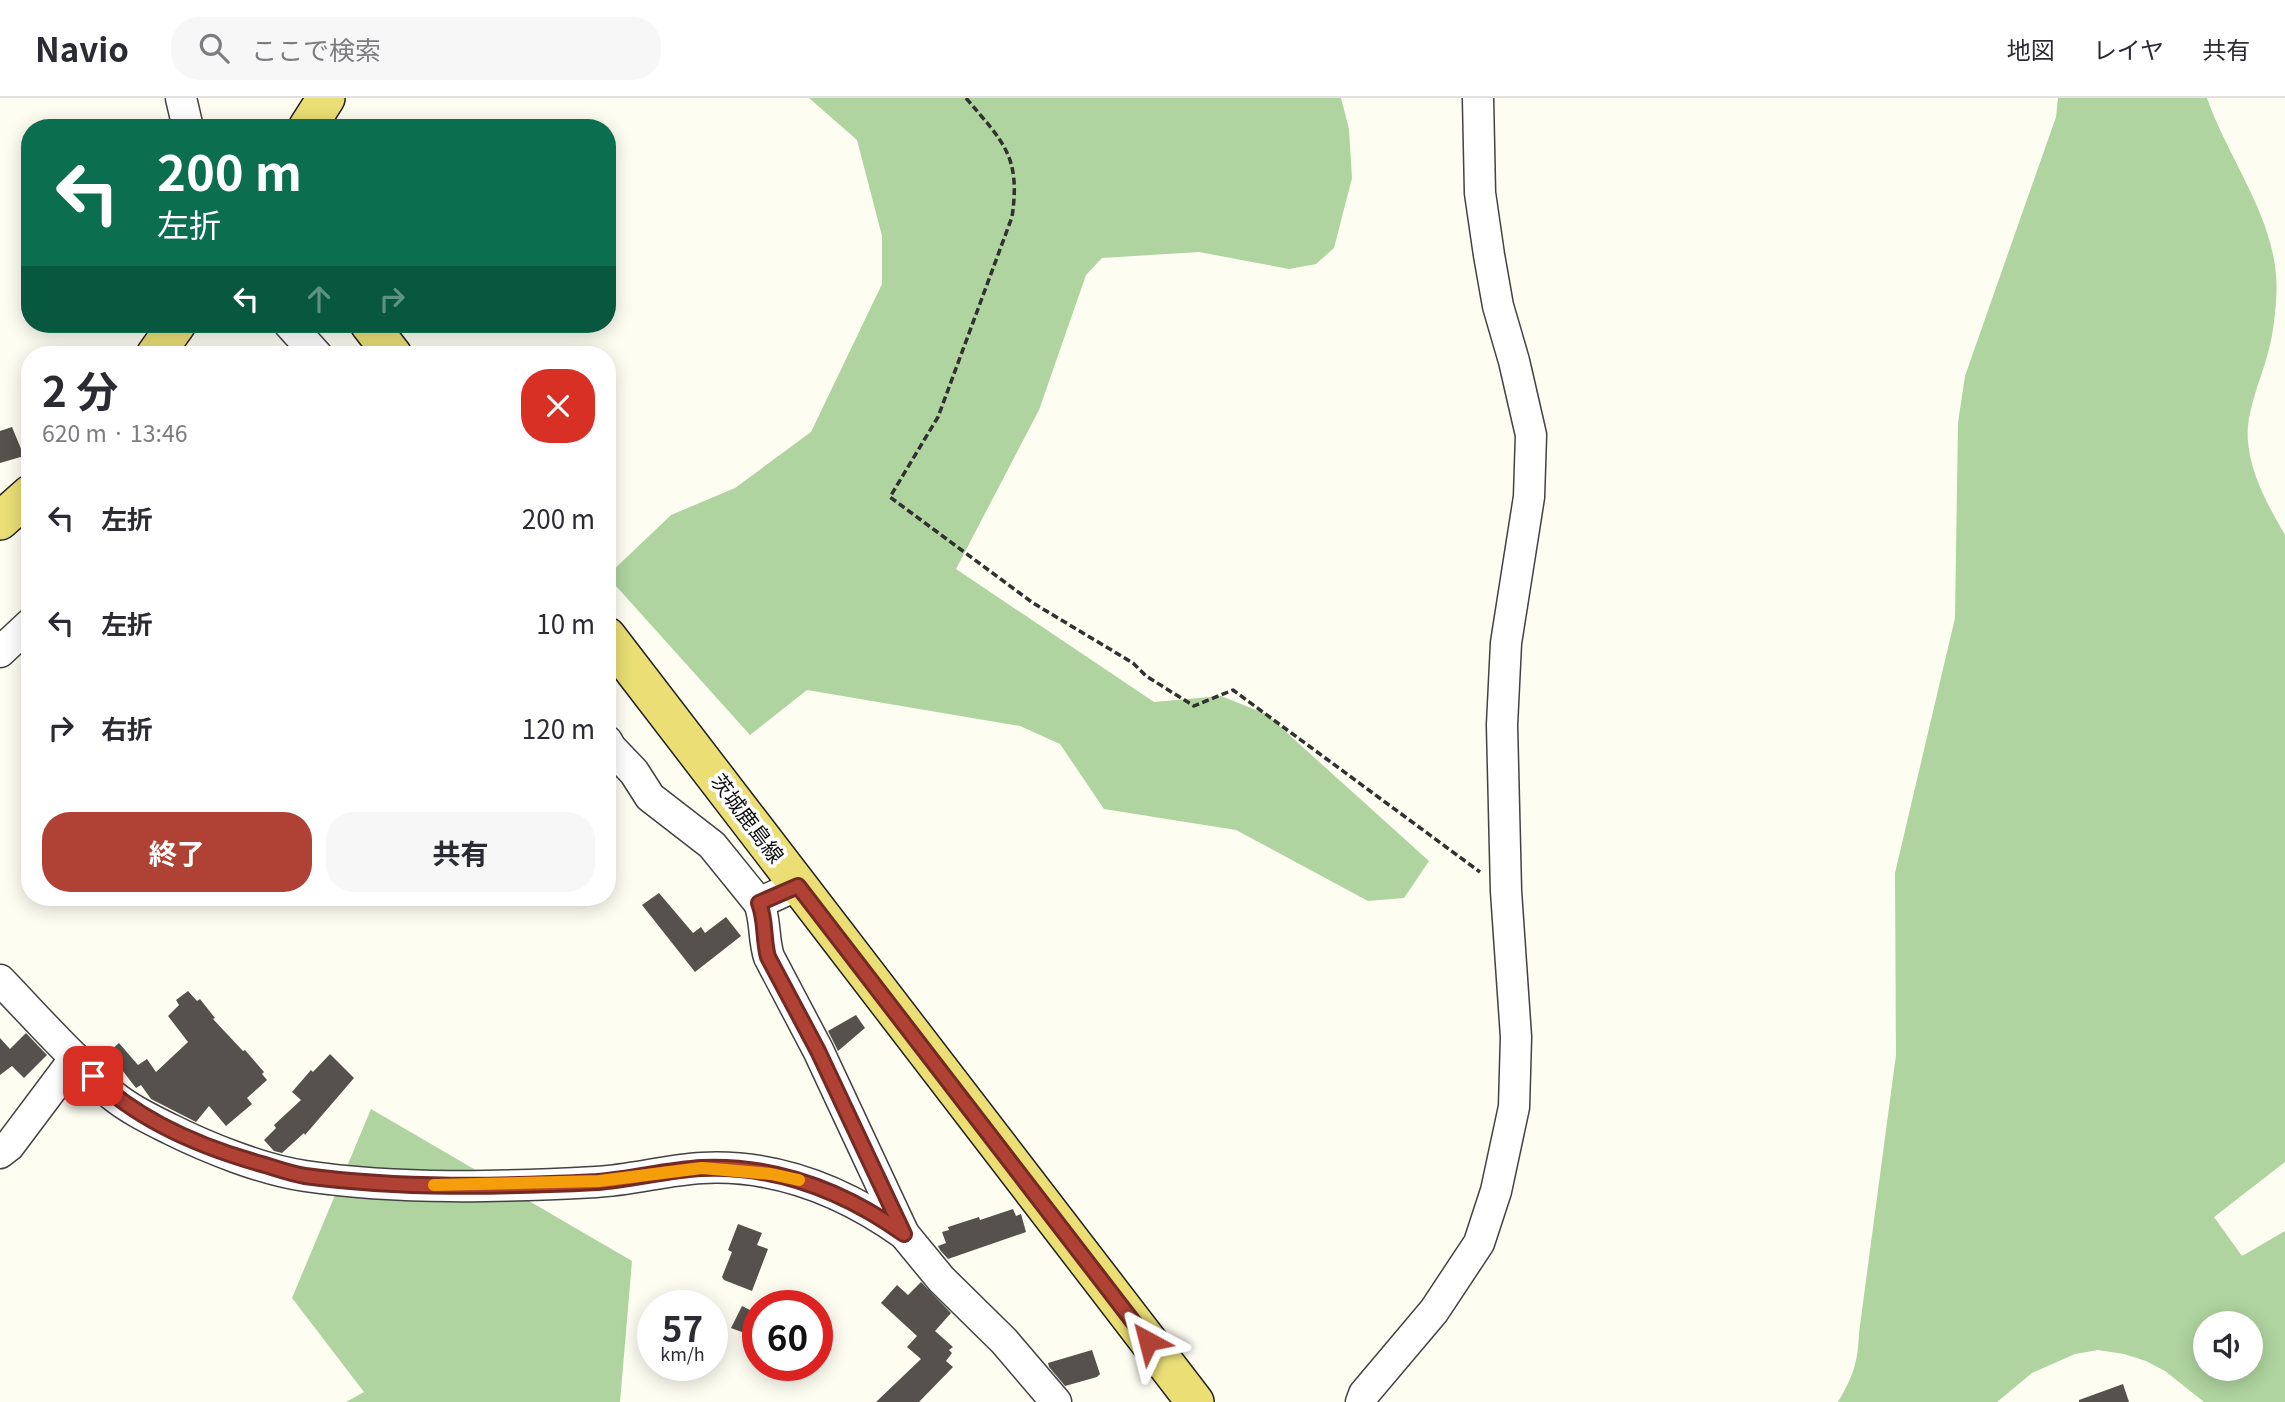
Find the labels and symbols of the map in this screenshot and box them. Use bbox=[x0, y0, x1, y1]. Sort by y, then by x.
street label: 茨城鹿島線 bbox=[705, 767, 792, 869]
pin bbox=[63, 1046, 123, 1106]
speed limit sign: 60 bbox=[742, 1290, 833, 1381]
position arrow bbox=[1111, 1304, 1185, 1378]

